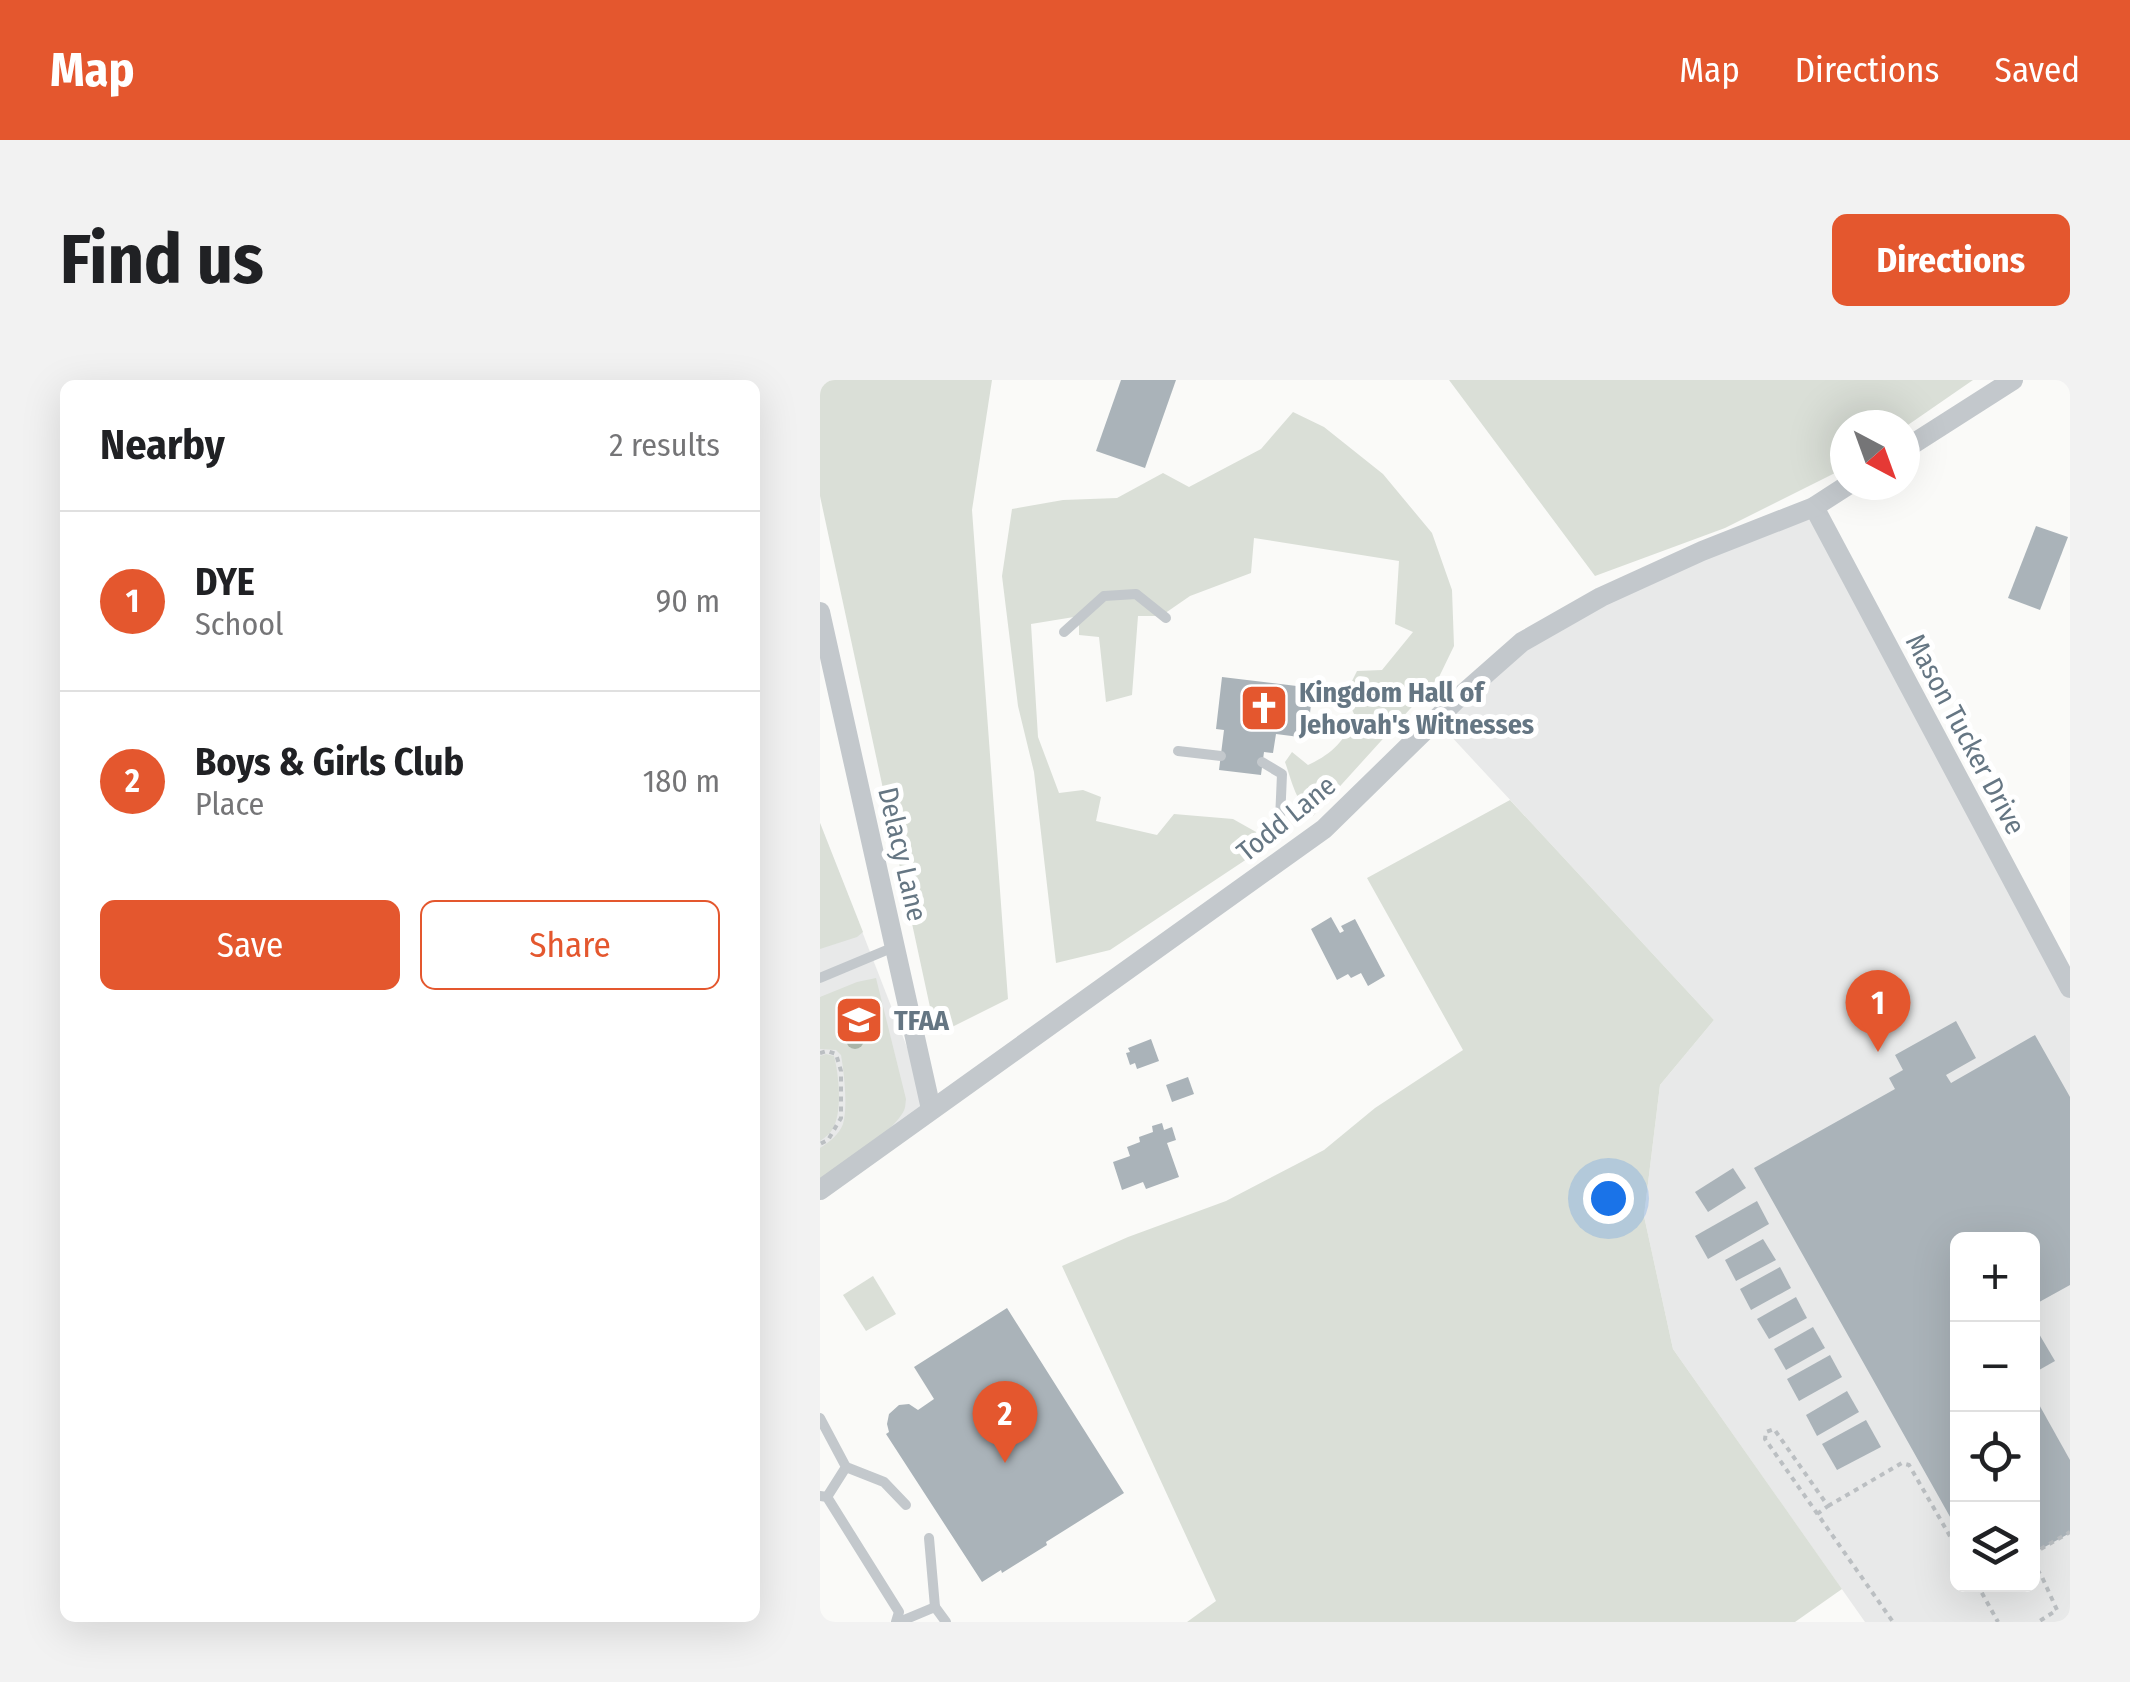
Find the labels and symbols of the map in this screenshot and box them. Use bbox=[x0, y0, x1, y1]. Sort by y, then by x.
north arrow bbox=[1830, 410, 1920, 500]
street label: Mason Tucker Drive bbox=[1899, 628, 2032, 840]
place label: Kingdom Hall of Jehovah's Witnesses bbox=[1298, 676, 1534, 741]
church icon: Kingdom Hall of Jehovah's Witnesses bbox=[1238, 682, 1290, 734]
street label: Todd Lane bbox=[1230, 769, 1342, 868]
street label: Delacy Lane bbox=[871, 784, 934, 924]
pin: 1 bbox=[1846, 970, 1910, 1052]
school or university icon: TFAA bbox=[833, 994, 885, 1046]
place label: TFAA bbox=[894, 1004, 950, 1037]
your location bbox=[1583, 1173, 1634, 1224]
pin: 2 bbox=[972, 1380, 1038, 1463]

